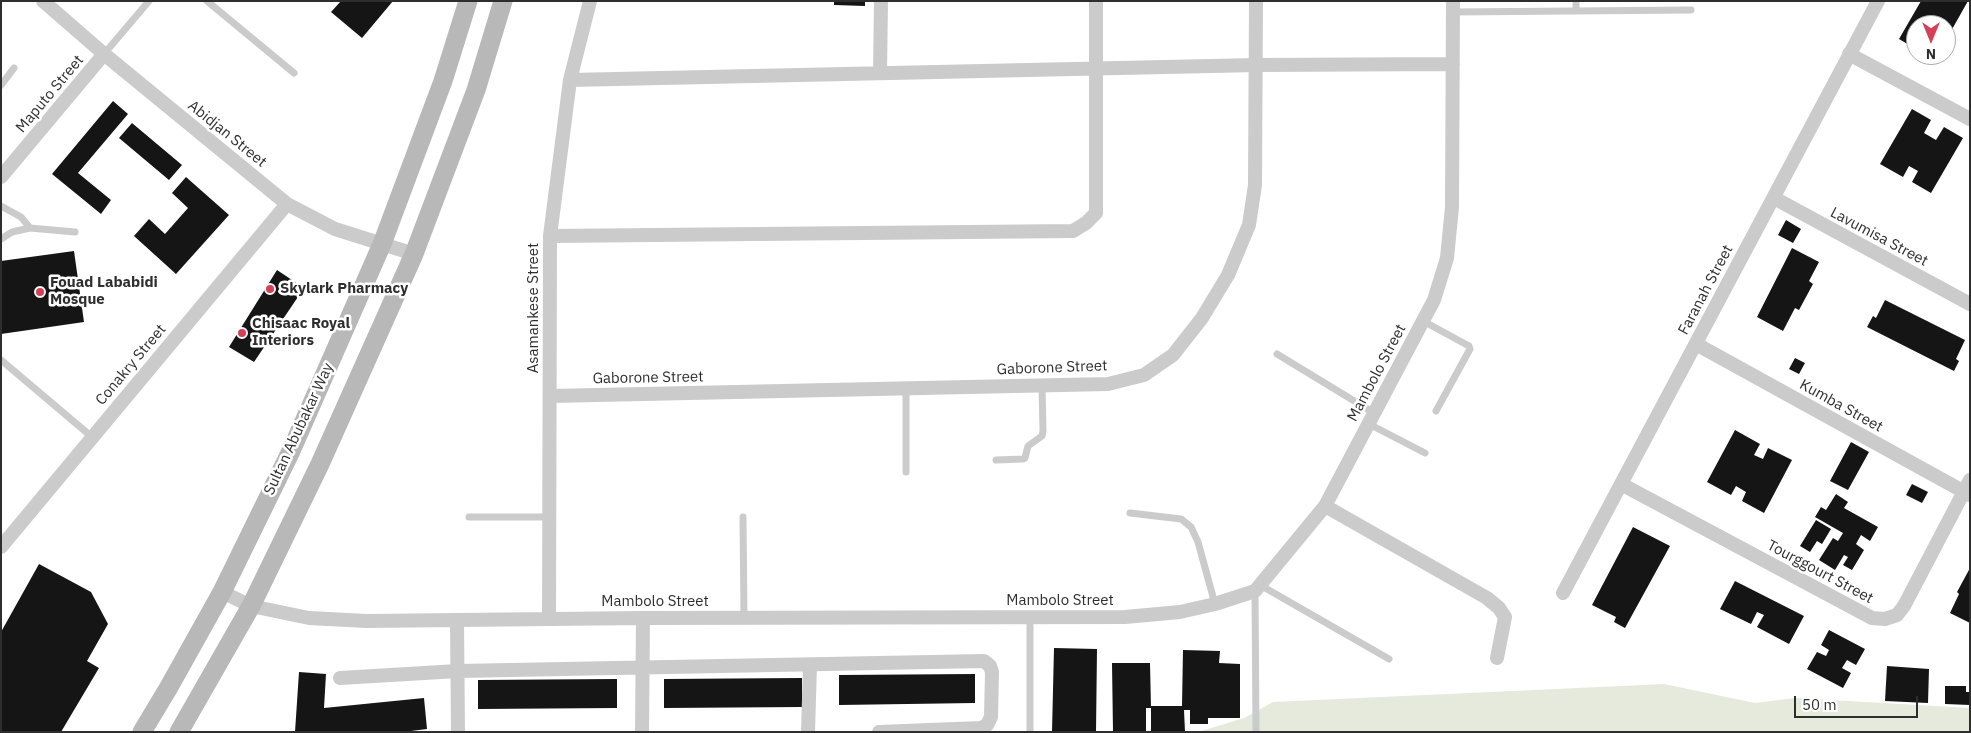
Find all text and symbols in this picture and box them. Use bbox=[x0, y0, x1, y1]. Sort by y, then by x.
north arrow bbox=[1906, 15, 1956, 65]
text: N bbox=[1926, 45, 1936, 63]
street label: Maputo Street bbox=[12, 52, 88, 136]
street label: Abidjan Street bbox=[184, 97, 270, 171]
street label: Lavumisa Street bbox=[1827, 204, 1931, 270]
street label: Faranah Street bbox=[1675, 242, 1737, 338]
street label: Asamankese Street bbox=[525, 243, 543, 373]
place label: Fouad Lababidi Mosque bbox=[50, 274, 158, 309]
place label: Skylark Pharmacy bbox=[280, 280, 408, 298]
marker: Skylark Pharmacy bbox=[264, 283, 276, 295]
marker: Fouad Lababidi Mosque bbox=[34, 286, 46, 298]
place label: Chisaac Royal Interiors bbox=[252, 315, 350, 350]
street label: Conakry Street bbox=[92, 321, 170, 409]
street label: Mambolo Street bbox=[1344, 321, 1410, 425]
marker: Chisaac Royal Interiors bbox=[236, 327, 248, 339]
street label: Gaborone Street bbox=[996, 357, 1108, 379]
street label: Sultan Abubakar Way bbox=[260, 360, 338, 498]
street label: Gaborone Street bbox=[592, 368, 704, 388]
street label: Kumba Street bbox=[1796, 376, 1886, 436]
street label: Tourggourt Street bbox=[1764, 536, 1876, 608]
street label: Mambolo Street bbox=[1006, 592, 1114, 610]
street label: Mambolo Street bbox=[601, 593, 709, 611]
scale bar bbox=[1796, 686, 1920, 718]
text: 50 m bbox=[1802, 695, 1837, 714]

